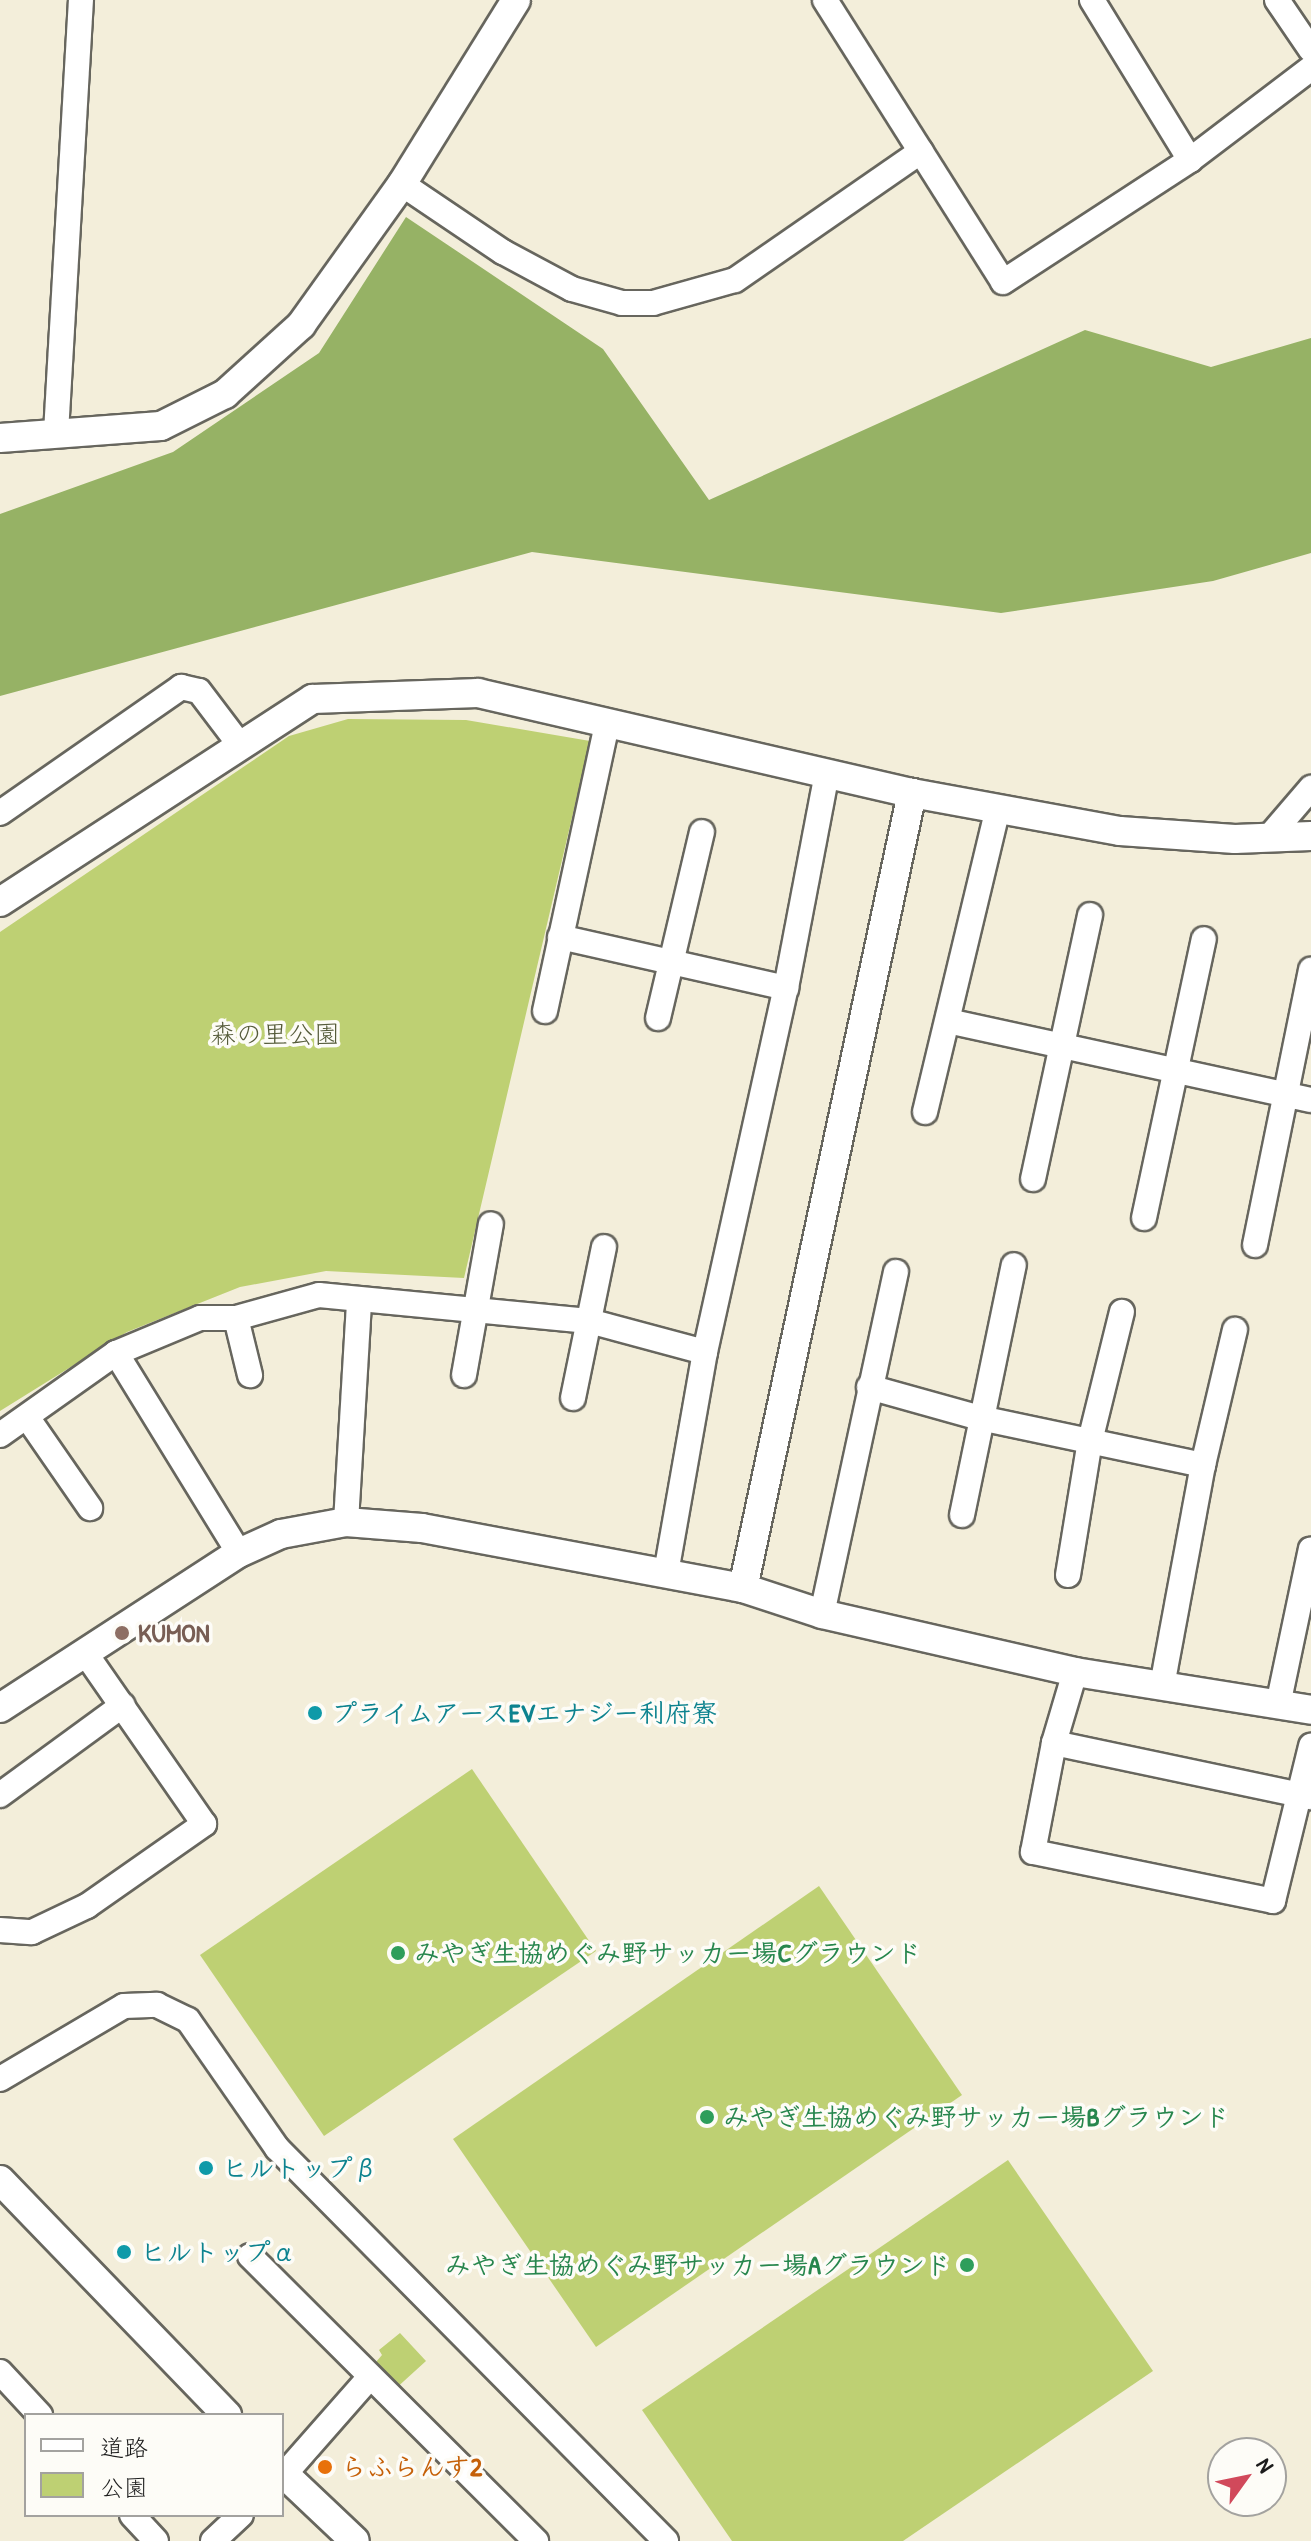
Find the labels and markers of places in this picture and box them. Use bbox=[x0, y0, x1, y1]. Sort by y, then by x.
place label: KUMON bbox=[138, 1617, 210, 1649]
marker: KUMON bbox=[113, 1624, 131, 1642]
place label: プライムアースEVエナジー利府寮 bbox=[331, 1697, 720, 1729]
marker: プライムアースEVエナジー利府寮 bbox=[306, 1704, 324, 1722]
place label: みやぎ生協めぐみ野サッカー場Cグラウンド bbox=[414, 1937, 922, 1969]
marker: みやぎ生協めぐみ野サッカー場Cグラウンド bbox=[389, 1944, 407, 1962]
place label: みやぎ生協めぐみ野サッカー場Bグラウンド bbox=[723, 2101, 1230, 2133]
marker: みやぎ生協めぐみ野サッカー場Bグラウンド bbox=[698, 2108, 716, 2126]
place label: ヒルトップβ bbox=[222, 2152, 378, 2184]
marker: ヒルトップβ bbox=[197, 2159, 215, 2177]
place label: ヒルトップα bbox=[140, 2236, 296, 2268]
marker: ヒルトップα bbox=[115, 2243, 133, 2261]
place label: みやぎ生協めぐみ野サッカー場Aグラウンド bbox=[444, 2249, 951, 2281]
marker: みやぎ生協めぐみ野サッカー場Aグラウンド bbox=[958, 2256, 976, 2274]
place label: らふらんす2 bbox=[341, 2451, 483, 2483]
marker: らふらんす2 bbox=[316, 2458, 334, 2476]

